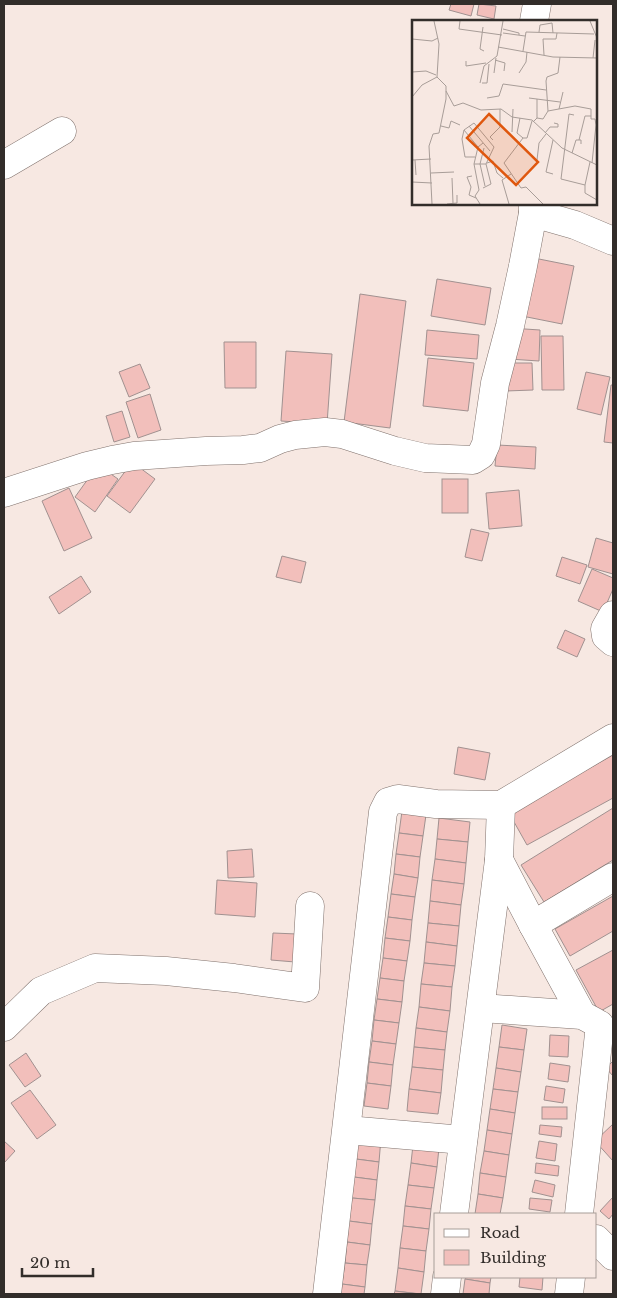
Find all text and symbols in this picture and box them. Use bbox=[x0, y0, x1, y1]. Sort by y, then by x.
inset map bbox=[412, 20, 597, 205]
legend bbox=[434, 1213, 597, 1278]
text: Road bbox=[480, 1223, 520, 1242]
scale bar bbox=[22, 1246, 94, 1278]
text: Building bbox=[480, 1248, 547, 1267]
text: 20 m bbox=[30, 1253, 70, 1272]

